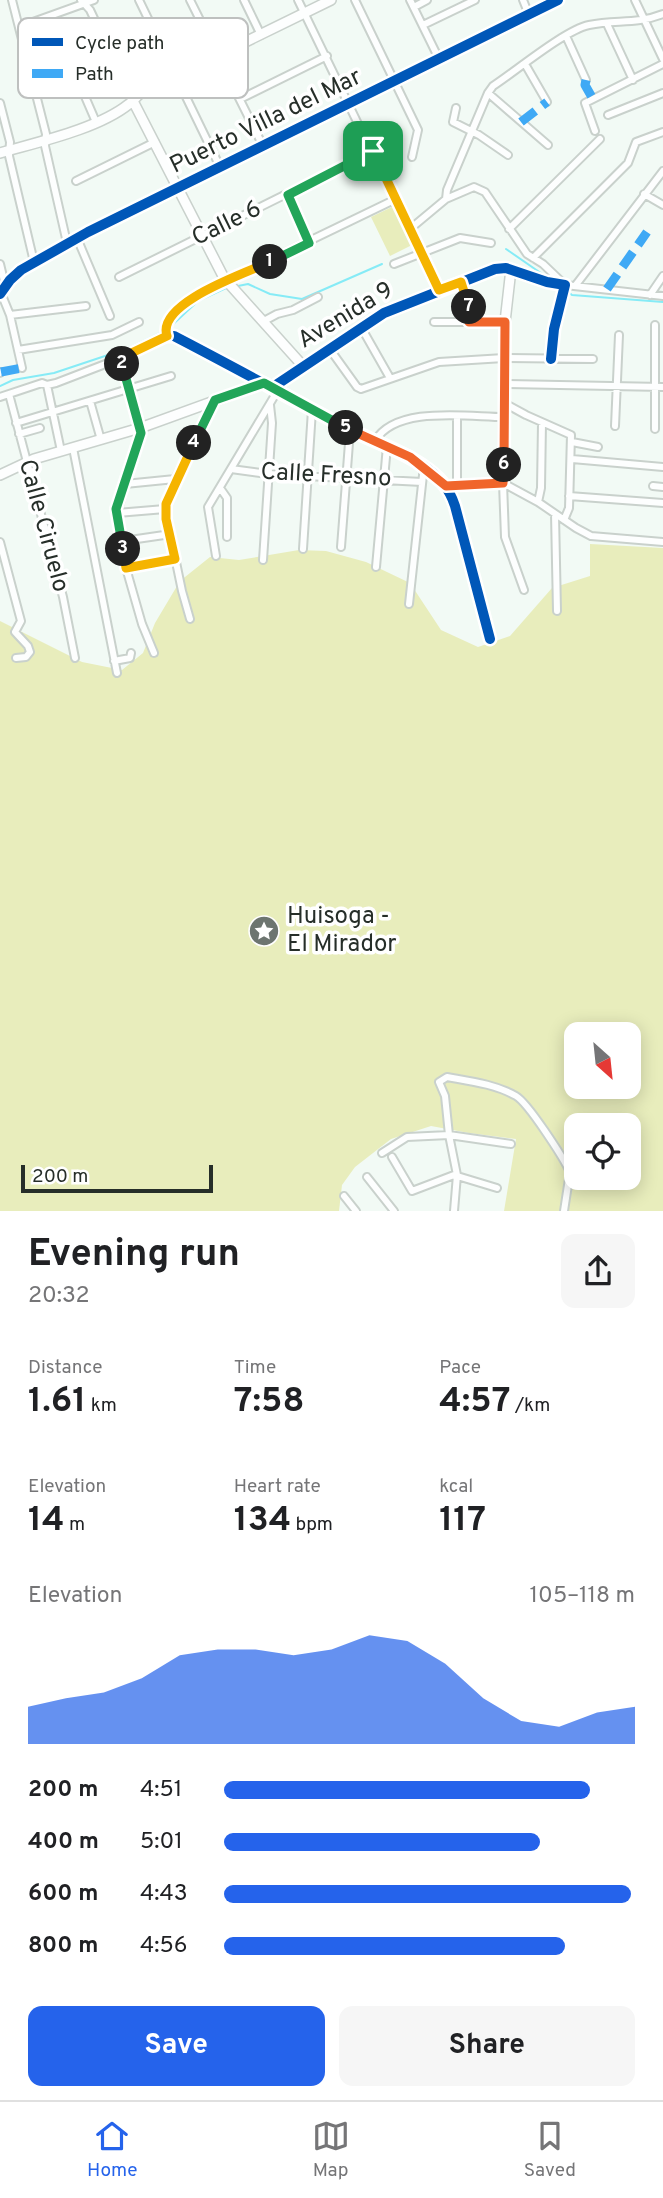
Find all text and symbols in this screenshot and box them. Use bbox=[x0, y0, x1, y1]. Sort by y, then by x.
legend bbox=[18, 18, 248, 98]
text: Cycle path bbox=[75, 32, 164, 56]
text: Path bbox=[75, 63, 114, 87]
street label: Puerto Villa del Mar bbox=[165, 63, 367, 181]
pin bbox=[343, 121, 403, 181]
icon: arrive bbox=[354, 132, 392, 170]
street label: Calle 6 bbox=[187, 194, 267, 254]
pin: 1 bbox=[252, 244, 288, 280]
text: 1 bbox=[266, 249, 273, 273]
street label: Avenida 9 bbox=[293, 276, 399, 356]
pin: 7 bbox=[452, 290, 486, 324]
text: 7 bbox=[463, 294, 474, 318]
pin: 2 bbox=[104, 346, 140, 382]
text: 2 bbox=[116, 351, 127, 375]
pin: 5 bbox=[328, 410, 364, 446]
text: 5 bbox=[340, 415, 351, 439]
pin: 4 bbox=[176, 426, 212, 460]
text: 4 bbox=[187, 430, 200, 454]
pin: 6 bbox=[486, 448, 522, 482]
text: 6 bbox=[498, 452, 509, 476]
street label: Calle Ciruelo bbox=[11, 456, 75, 596]
street label: Calle Fresno bbox=[260, 458, 392, 494]
pin: 3 bbox=[106, 532, 140, 566]
text: 3 bbox=[117, 536, 128, 560]
place label: Huisoga - El Mirador bbox=[287, 902, 397, 960]
place icon: Huisoga - El Mirador bbox=[247, 914, 281, 948]
north arrow bbox=[564, 1022, 640, 1099]
map controls bbox=[564, 1022, 641, 1190]
button: locate bbox=[564, 1113, 641, 1190]
scale bar bbox=[21, 1162, 214, 1194]
text: 200 m bbox=[32, 1165, 88, 1189]
text: Evening run bbox=[28, 1231, 240, 1280]
button: share bbox=[561, 1234, 635, 1308]
text: 20:32 bbox=[28, 1282, 89, 1311]
text: Distance bbox=[28, 1356, 103, 1380]
text: Time bbox=[234, 1356, 276, 1380]
text: Pace bbox=[439, 1356, 481, 1380]
text: 1.61 bbox=[28, 1380, 86, 1424]
text: 7:58 bbox=[234, 1380, 304, 1424]
text: 4:57 bbox=[439, 1380, 511, 1424]
text: km bbox=[86, 1394, 117, 1418]
text: /km bbox=[511, 1394, 550, 1418]
text: Elevation bbox=[28, 1475, 106, 1499]
text: Heart rate bbox=[234, 1475, 321, 1499]
text: kcal bbox=[439, 1475, 473, 1499]
text: 14 bbox=[28, 1499, 65, 1543]
text: 134 bbox=[234, 1499, 291, 1543]
text: 117 bbox=[439, 1499, 486, 1543]
text: m bbox=[65, 1513, 85, 1537]
text: bpm bbox=[291, 1513, 333, 1537]
text: Elevation bbox=[28, 1582, 123, 1611]
text: 105–118 m bbox=[530, 1582, 635, 1611]
text: 200 m bbox=[28, 1776, 98, 1805]
text: 4:51 bbox=[140, 1776, 182, 1805]
text: 400 m bbox=[28, 1828, 99, 1857]
text: 5:01 bbox=[140, 1828, 183, 1857]
text: 600 m bbox=[28, 1880, 98, 1909]
text: 4:43 bbox=[140, 1880, 188, 1909]
text: 800 m bbox=[28, 1932, 98, 1961]
text: 4:56 bbox=[140, 1932, 187, 1961]
button: Save bbox=[28, 2006, 325, 2086]
button: Share bbox=[339, 2006, 635, 2086]
tab: Home bbox=[87, 2117, 138, 2183]
tab: Map bbox=[312, 2117, 350, 2183]
tab: Saved bbox=[524, 2117, 576, 2183]

